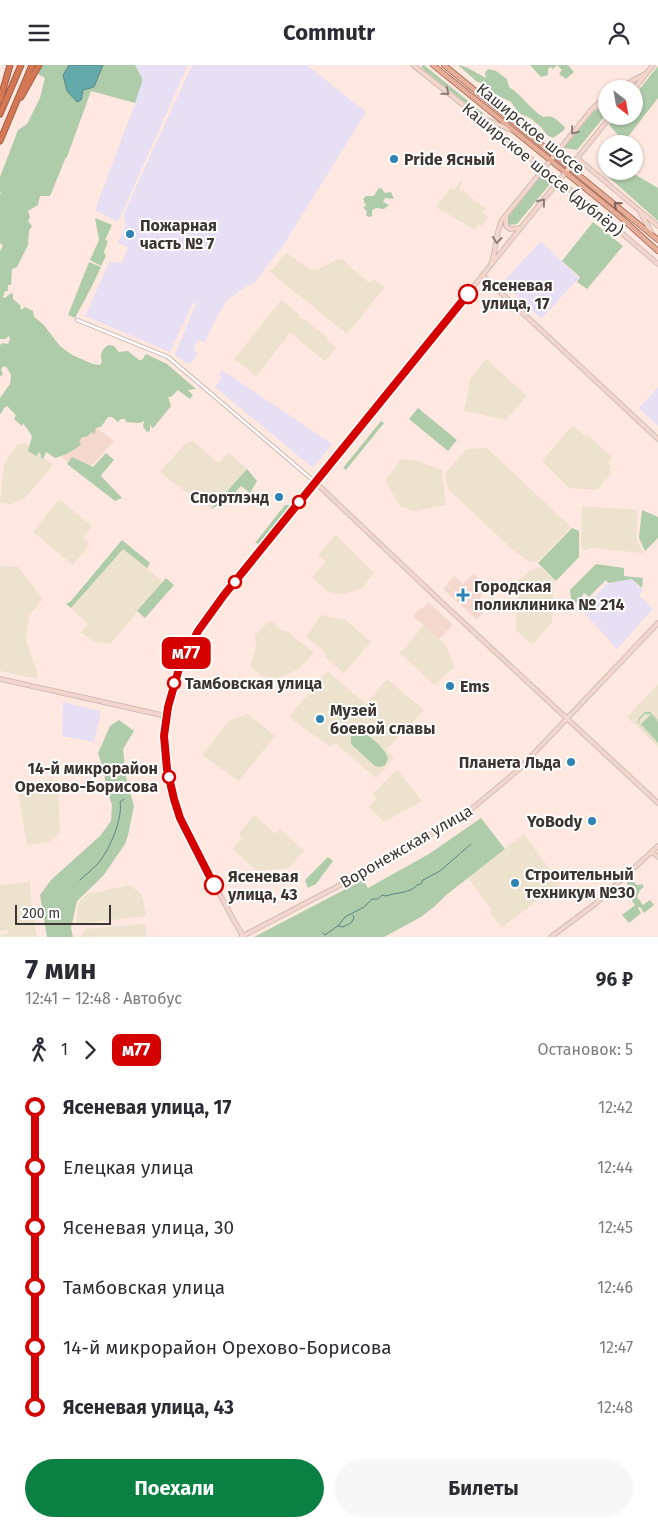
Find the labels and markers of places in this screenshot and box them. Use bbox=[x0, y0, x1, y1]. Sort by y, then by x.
place label: Pride Ясный bbox=[404, 150, 495, 169]
marker: Pride Ясный bbox=[388, 153, 400, 165]
place label: Пожарная часть № 7 bbox=[140, 216, 217, 253]
marker: Пожарная часть № 7 bbox=[124, 228, 136, 240]
place label: Ясеневая улица, 17 bbox=[481, 276, 553, 313]
marker: Ясеневая улица, 17 bbox=[458, 284, 478, 304]
place label: Спортлэнд bbox=[190, 488, 269, 507]
marker: Спортлэнд bbox=[273, 491, 285, 503]
unlabelled marker bbox=[292, 495, 306, 509]
unlabelled marker bbox=[228, 575, 242, 589]
place label: Городская поликлиника № 214 bbox=[474, 577, 625, 614]
marker: Городская поликлиника № 214 bbox=[456, 588, 470, 602]
place label: Тамбовская улица bbox=[185, 674, 322, 693]
marker: Тамбовская улица bbox=[167, 676, 181, 690]
place label: Ems bbox=[460, 677, 490, 696]
marker: Ems bbox=[444, 680, 456, 692]
place label: Музей боевой славы bbox=[330, 701, 435, 738]
marker: Музей боевой славы bbox=[314, 713, 326, 725]
place label: Планета Льда bbox=[459, 753, 561, 772]
marker: Планета Льда bbox=[565, 756, 577, 768]
place label: 14-й микрорайон Орехово-Борисова bbox=[15, 759, 158, 796]
marker: 14-й микрорайон Орехово-Борисова bbox=[162, 770, 176, 784]
place label: YoBody bbox=[526, 812, 583, 831]
marker: YoBody bbox=[586, 815, 598, 827]
place label: Строительный техникум №30 bbox=[525, 865, 635, 902]
place label: Ясеневая улица, 43 bbox=[227, 867, 299, 904]
marker: Ясеневая улица, 43 bbox=[204, 875, 224, 895]
marker: Строительный техникум №30 bbox=[509, 877, 521, 889]

